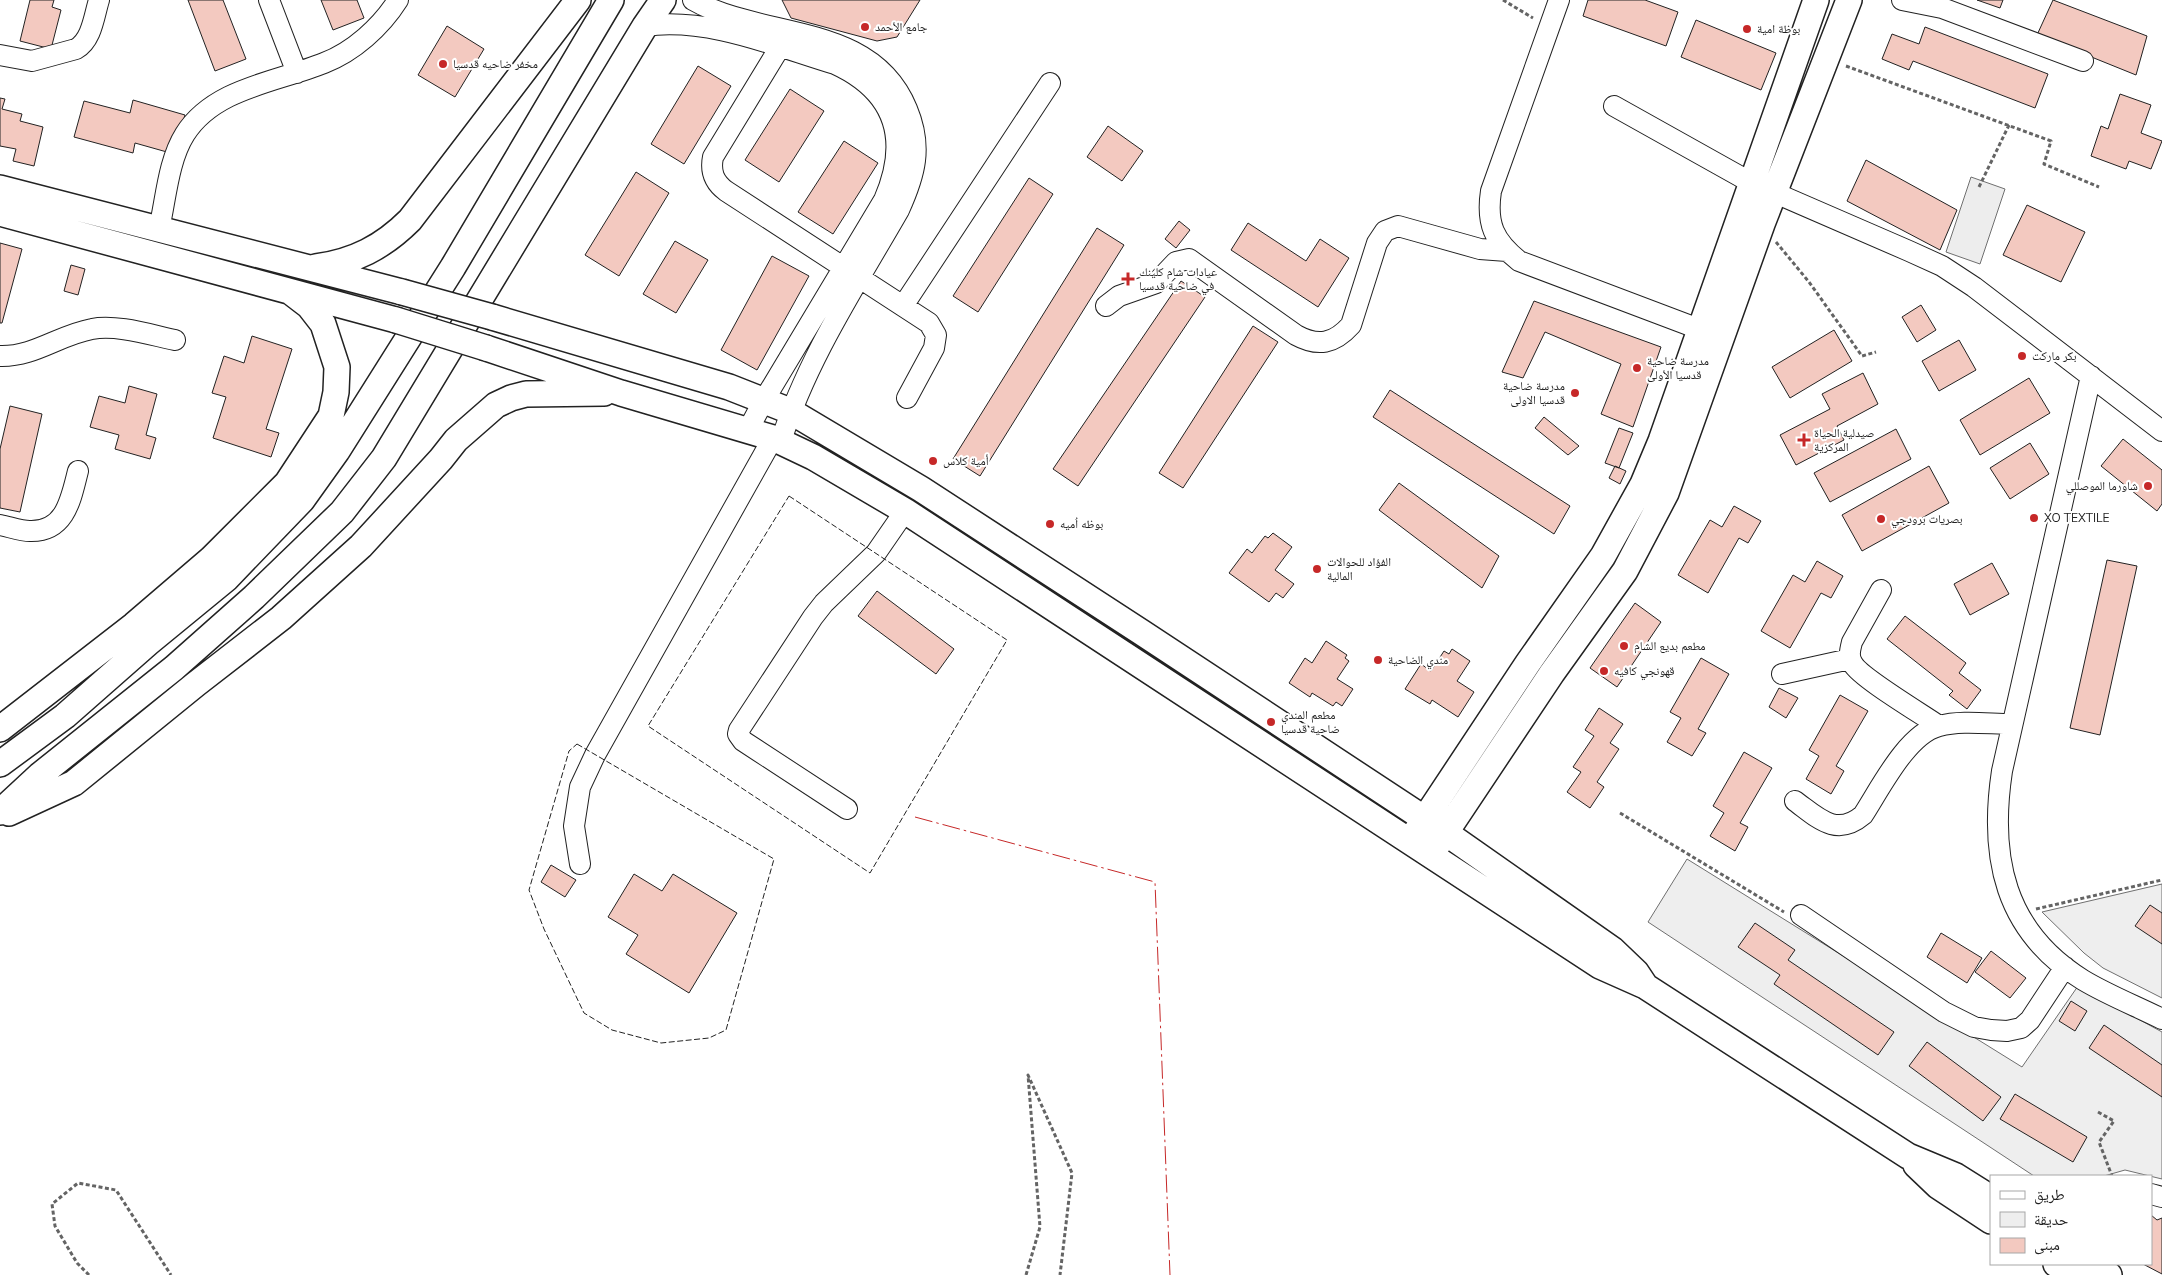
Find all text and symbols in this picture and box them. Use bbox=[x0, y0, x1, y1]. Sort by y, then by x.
place label: جامع الأحمد bbox=[875, 19, 928, 35]
marker: جامع الأحمد bbox=[859, 21, 871, 33]
place label: بوظة امية bbox=[1757, 21, 1800, 37]
marker: بوظة امية bbox=[1741, 23, 1753, 35]
place label: مخفر ضاحيه قدسيا bbox=[453, 56, 538, 72]
marker: مخفر ضاحيه قدسيا bbox=[437, 58, 449, 70]
place label: عيادات شام كلينك في ضاحية قدسيا bbox=[1139, 264, 1217, 296]
marker: عيادات شام كلينك في ضاحية قدسيا bbox=[1121, 272, 1135, 286]
place label: بكر ماركت bbox=[2032, 348, 2077, 364]
marker: بكر ماركت bbox=[2016, 350, 2028, 362]
place label: مدرسة ضاحية قدسيا الأولى bbox=[1647, 353, 1709, 383]
marker: مدرسة ضاحية قدسيا الأولى bbox=[1631, 362, 1643, 374]
place label: مدرسة ضاحية قدسيا الاولى bbox=[1503, 378, 1565, 408]
marker: مدرسة ضاحية قدسيا الاولى bbox=[1569, 387, 1581, 399]
place label: صيدلية الحياة المركزية bbox=[1814, 425, 1874, 455]
marker: صيدلية الحياة المركزية bbox=[1798, 434, 1810, 446]
place label: أمية كلاس bbox=[943, 453, 989, 469]
marker: أمية كلاس bbox=[927, 455, 939, 467]
place label: شاورما الموصللي bbox=[2066, 478, 2138, 496]
marker: شاورما الموصللي bbox=[2142, 480, 2154, 492]
place label: XO TEXTILE bbox=[2044, 510, 2110, 526]
place label: بصريات برودجي bbox=[1891, 511, 1963, 529]
marker: XO TEXTILE bbox=[2028, 512, 2040, 524]
marker: بصريات برودجي bbox=[1875, 513, 1887, 525]
place label: بوظه اُميه bbox=[1060, 516, 1103, 532]
marker: بوظه اُميه bbox=[1044, 518, 1056, 530]
place label: الفؤاد للحوالات المالية bbox=[1327, 554, 1391, 584]
marker: الفؤاد للحوالات المالية bbox=[1311, 563, 1323, 575]
place label: مطعم بديع الشام bbox=[1634, 638, 1706, 654]
marker: مطعم بديع الشام bbox=[1618, 640, 1630, 652]
place label: مندي الضاحية bbox=[1388, 652, 1448, 670]
marker: مندي الضاحية bbox=[1372, 654, 1384, 666]
place label: قهونجي كافيه bbox=[1614, 663, 1675, 681]
marker: قهونجي كافيه bbox=[1598, 665, 1610, 677]
place label: مطعم المندي ضاحية قدسيا bbox=[1281, 707, 1340, 737]
marker: مطعم المندي ضاحية قدسيا bbox=[1265, 716, 1277, 728]
legend bbox=[1990, 1175, 2152, 1265]
text: طريق bbox=[2034, 1185, 2065, 1205]
text: حديقة bbox=[2034, 1210, 2069, 1230]
text: مبنى bbox=[2034, 1235, 2060, 1255]

